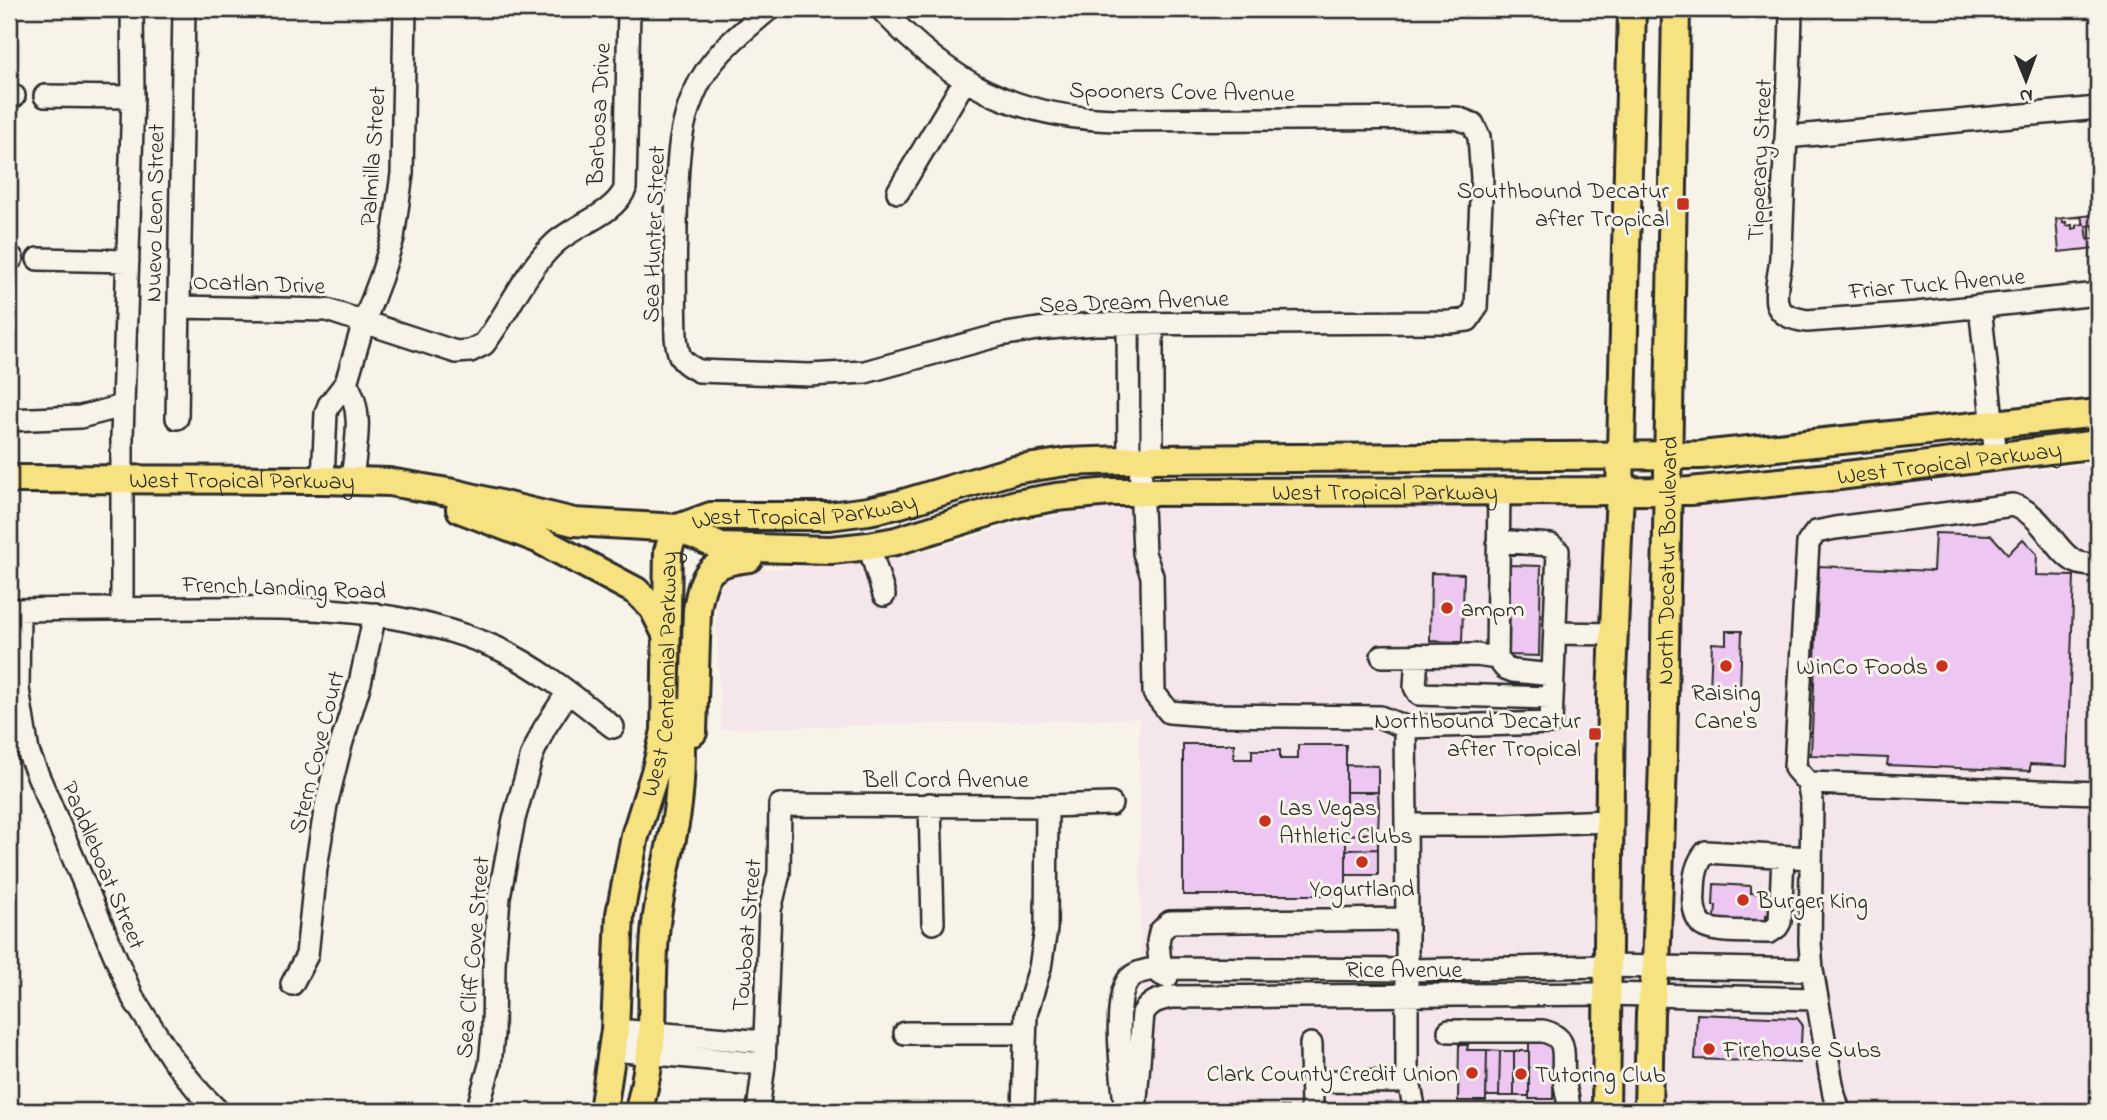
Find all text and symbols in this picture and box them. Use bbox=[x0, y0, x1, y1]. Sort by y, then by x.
street label: Barbosa Drive bbox=[579, 42, 622, 187]
north arrow bbox=[1992, 46, 2062, 116]
street label: Spooners Cove Avenue bbox=[1069, 74, 1295, 113]
street label: Tipperary Street bbox=[1740, 78, 1784, 242]
text: N bbox=[2019, 81, 2033, 108]
street label: Palmilla Street bbox=[352, 85, 397, 227]
street label: Nuevo Leon Street bbox=[137, 123, 176, 303]
street label: Sea Hunter Street bbox=[635, 145, 676, 323]
place label: Southbound Decatur after Tropical bbox=[1457, 175, 1670, 238]
marker: Southbound Decatur after Tropical bbox=[1675, 196, 1691, 212]
street label: Friar Tuck Avenue bbox=[1847, 260, 2027, 311]
street label: Ocatlan Drive bbox=[192, 266, 326, 305]
street label: Sea Dream Avenue bbox=[1038, 283, 1230, 324]
street label: West Tropical Parkway bbox=[1835, 434, 2064, 496]
street label: North Decatur Boulevard bbox=[1649, 435, 1689, 685]
street label: West Tropical Parkway bbox=[129, 464, 355, 502]
street label: West Tropical Parkway bbox=[1272, 476, 1498, 512]
street label: West Tropical Parkway bbox=[687, 485, 922, 542]
street label: West Centennial Parkway bbox=[633, 551, 689, 802]
street label: French Landing Road bbox=[180, 568, 387, 611]
place label: ampm bbox=[1461, 593, 1524, 628]
marker: ampm bbox=[1439, 600, 1455, 616]
place label: WinCo Foods bbox=[1796, 651, 1928, 686]
marker: Raising Cane's bbox=[1718, 658, 1734, 674]
marker: WinCo Foods bbox=[1934, 658, 1950, 674]
street label: Stern Cove Court bbox=[281, 667, 356, 838]
place label: Raising Cane's bbox=[1691, 677, 1761, 740]
place label: Northbound Decatur after Tropical bbox=[1374, 705, 1582, 768]
marker: Northbound Decatur after Tropical bbox=[1587, 726, 1603, 742]
street label: Bell Cord Avenue bbox=[862, 764, 1029, 799]
street label: Paddleboat Street bbox=[50, 776, 153, 956]
place label: Las Vegas Athletic Clubs bbox=[1279, 792, 1413, 855]
marker: Las Vegas Athletic Clubs bbox=[1257, 813, 1273, 829]
marker: Yogurtland bbox=[1354, 854, 1370, 870]
street label: Sea Cliff Cove Street bbox=[448, 855, 501, 1060]
street label: Towboat Street bbox=[724, 857, 773, 1013]
place label: Yogurtland bbox=[1309, 873, 1415, 908]
place label: Burger King bbox=[1756, 885, 1868, 920]
marker: Burger King bbox=[1735, 892, 1751, 908]
street label: Rice Avenue bbox=[1346, 954, 1463, 989]
place label: Firehouse Subs bbox=[1722, 1034, 1882, 1069]
marker: Firehouse Subs bbox=[1701, 1041, 1717, 1057]
place label: Clark County Credit Union bbox=[1206, 1058, 1458, 1094]
place label: Tutoring Club bbox=[1535, 1059, 1666, 1094]
marker: Clark County Credit Union bbox=[1464, 1065, 1480, 1081]
marker: Tutoring Club bbox=[1513, 1066, 1529, 1082]

